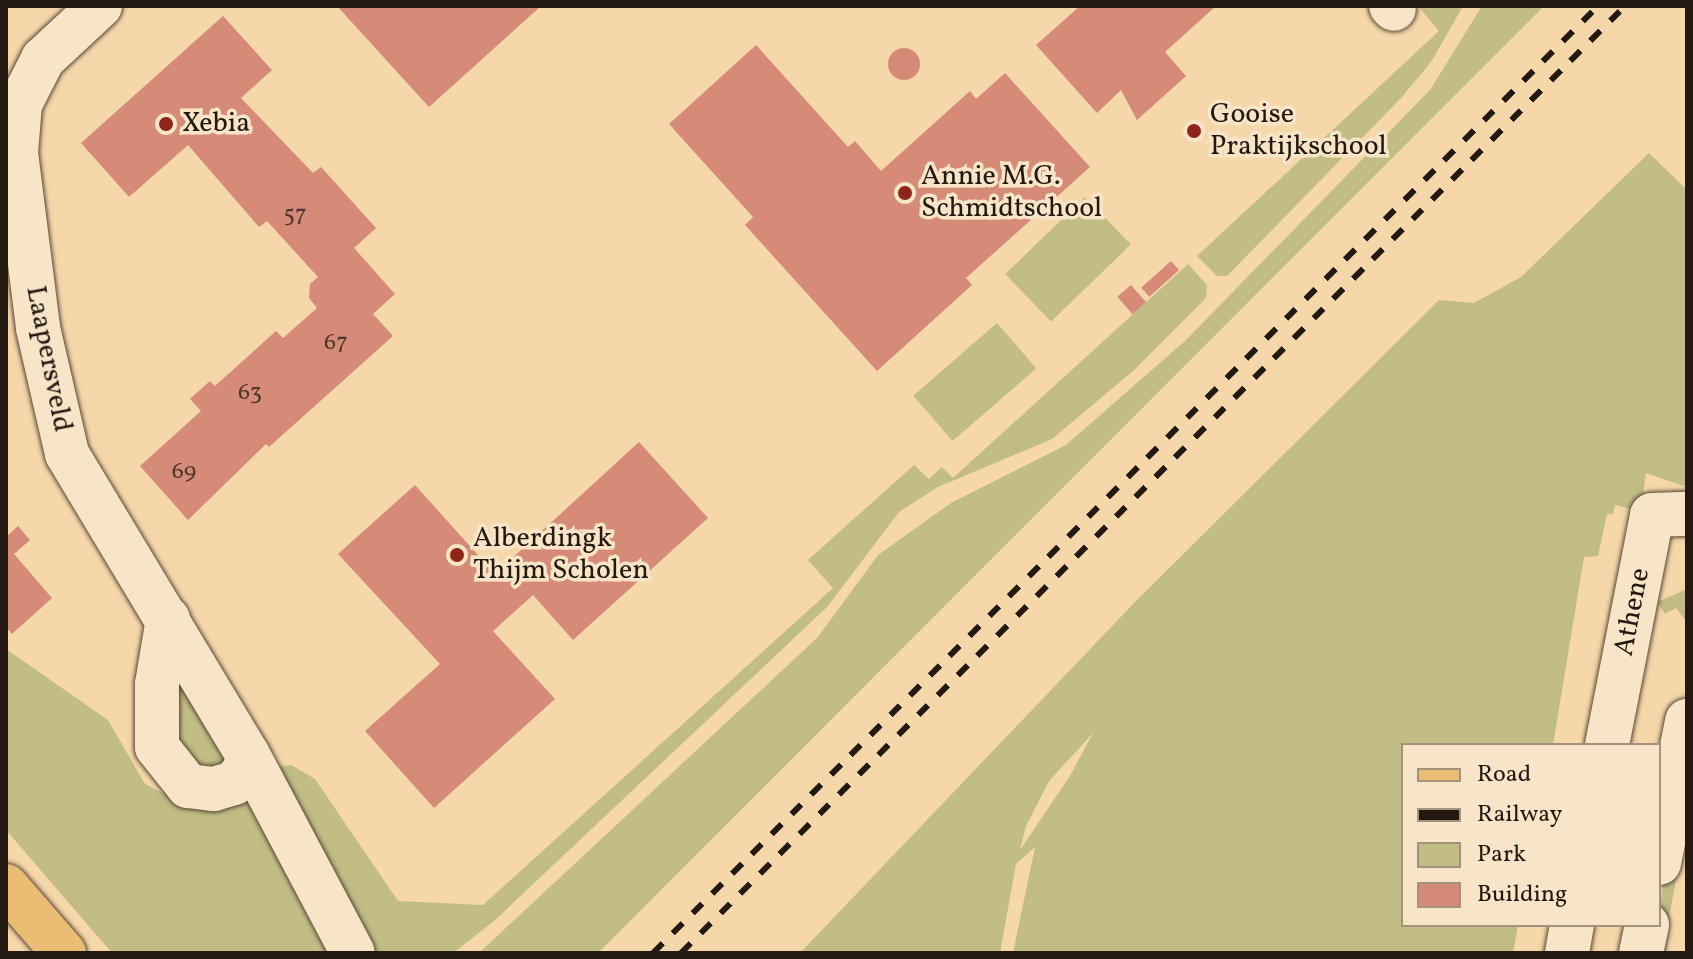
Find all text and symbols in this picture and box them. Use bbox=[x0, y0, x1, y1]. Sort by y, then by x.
place label: Gooise Praktijkschool bbox=[1210, 98, 1387, 164]
place label: Xebia bbox=[182, 107, 250, 141]
marker: Xebia bbox=[157, 115, 175, 133]
marker: Gooise Praktijkschool bbox=[1185, 122, 1203, 140]
place label: Annie M.G. Schmidtschool bbox=[921, 160, 1102, 226]
marker: Annie M.G. Schmidtschool bbox=[896, 184, 914, 202]
house number: 57 bbox=[283, 202, 307, 230]
street label: Laapersveld bbox=[17, 283, 79, 435]
house number: 67 bbox=[324, 330, 348, 358]
house number: 63 bbox=[238, 380, 262, 408]
house number: 69 bbox=[172, 459, 196, 487]
place label: Alberdingk Thijm Scholen bbox=[473, 522, 649, 588]
marker: Alberdingk Thijm Scholen bbox=[448, 546, 466, 564]
street label: Athene bbox=[1608, 565, 1658, 659]
legend bbox=[1401, 743, 1661, 927]
text: Road bbox=[1477, 758, 1531, 792]
text: Railway bbox=[1477, 798, 1563, 832]
text: Park bbox=[1477, 838, 1526, 872]
text: Building bbox=[1477, 878, 1567, 912]

